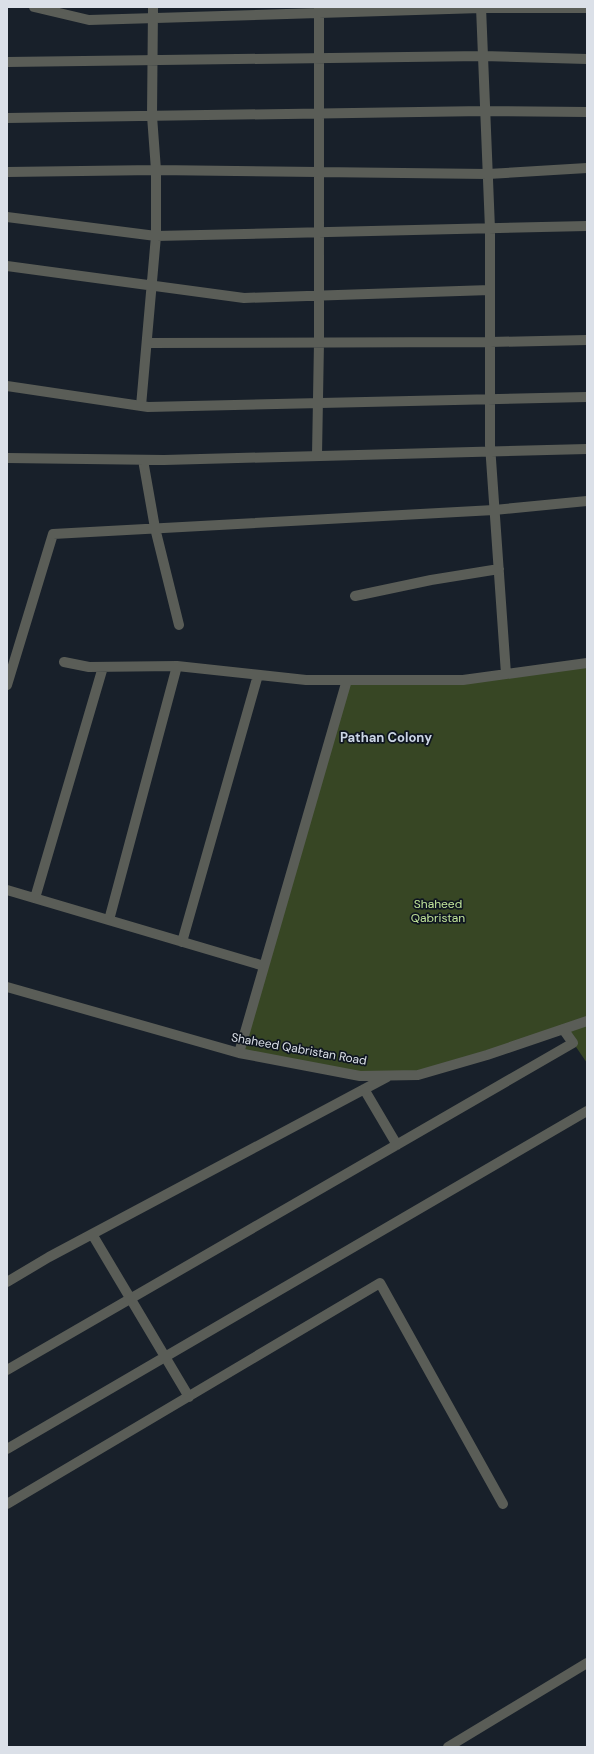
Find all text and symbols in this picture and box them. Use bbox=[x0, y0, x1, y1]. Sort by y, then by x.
district label: Pathan Colony bbox=[340, 729, 432, 746]
park label: Shaheed Qabristan bbox=[411, 896, 465, 926]
street label: Shaheed Qabristan Road bbox=[230, 1029, 368, 1069]

